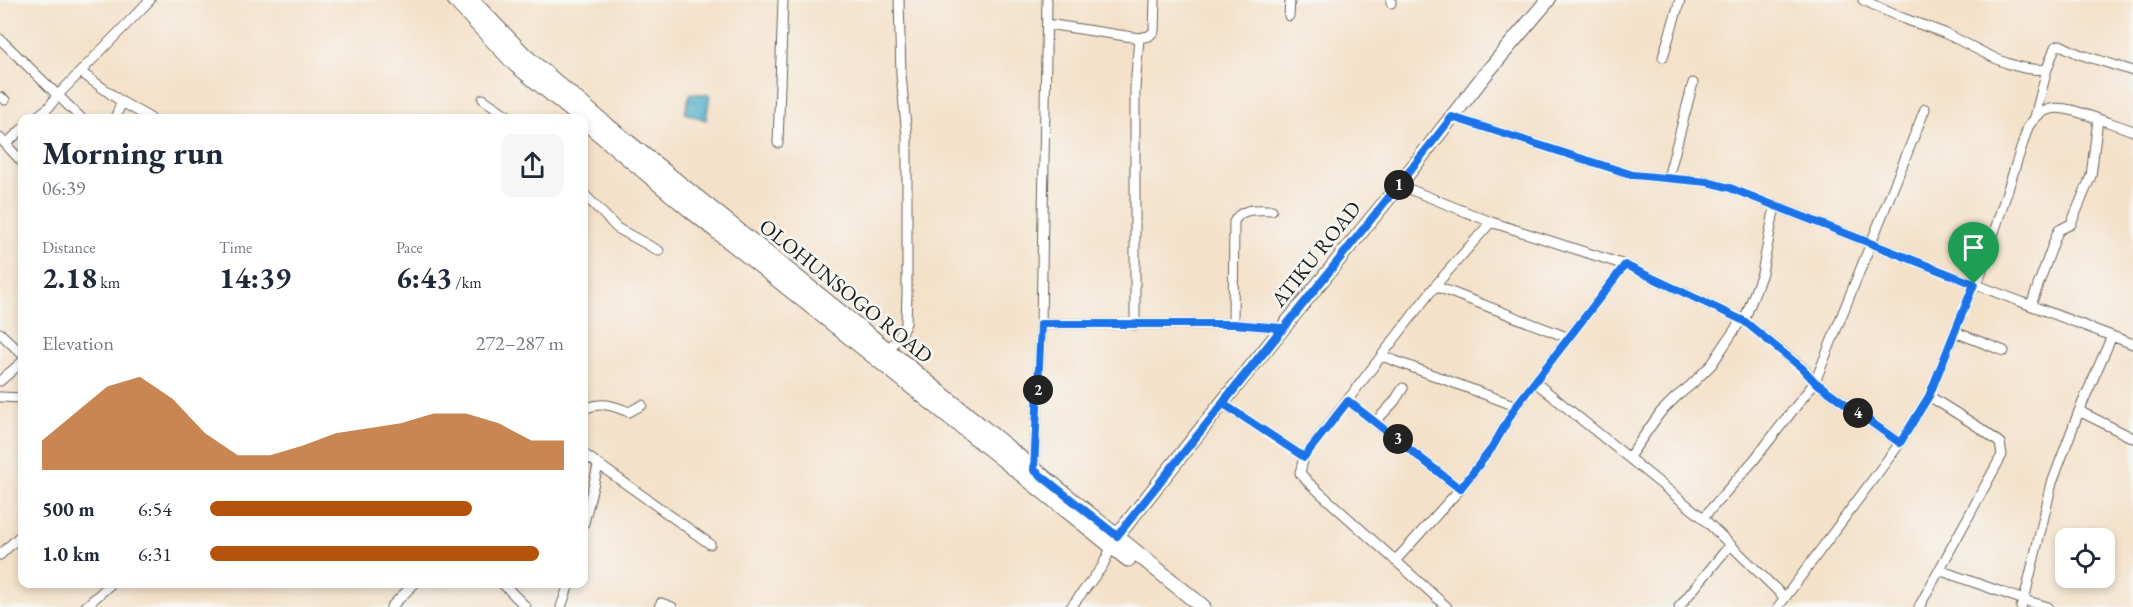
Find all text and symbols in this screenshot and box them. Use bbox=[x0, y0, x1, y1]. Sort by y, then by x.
text: Morning run bbox=[42, 131, 224, 174]
button: share bbox=[501, 134, 564, 197]
pin: 1 bbox=[1384, 170, 1414, 200]
text: 1 bbox=[1395, 174, 1403, 195]
text: 06:39 bbox=[42, 175, 85, 201]
street label: ATIKU ROAD bbox=[1264, 195, 1367, 313]
street label: OLOHUNSOGO ROAD bbox=[754, 212, 939, 369]
pin bbox=[1948, 222, 1999, 284]
icon: arrive bbox=[1957, 231, 1990, 264]
text: Distance bbox=[42, 237, 95, 258]
text: Time bbox=[219, 237, 252, 258]
text: Pace bbox=[396, 237, 423, 258]
text: 2.18 bbox=[42, 258, 97, 297]
text: 14:39 bbox=[219, 258, 291, 297]
text: 6:43 bbox=[396, 258, 452, 297]
text: km bbox=[97, 272, 120, 293]
text: /km bbox=[452, 272, 482, 293]
text: Elevation bbox=[42, 330, 114, 356]
text: 272–287 m bbox=[476, 330, 564, 356]
pin: 2 bbox=[1023, 375, 1053, 405]
text: 2 bbox=[1034, 379, 1042, 400]
pin: 4 bbox=[1843, 398, 1873, 428]
text: 4 bbox=[1854, 402, 1862, 423]
pin: 3 bbox=[1383, 424, 1413, 454]
text: 3 bbox=[1394, 428, 1402, 449]
text: 500 m bbox=[42, 496, 95, 522]
text: 6:54 bbox=[138, 496, 172, 522]
map controls bbox=[2055, 528, 2115, 588]
button: locate bbox=[2055, 528, 2115, 588]
text: 1.0 km bbox=[42, 541, 100, 567]
text: 6:31 bbox=[138, 541, 172, 567]

